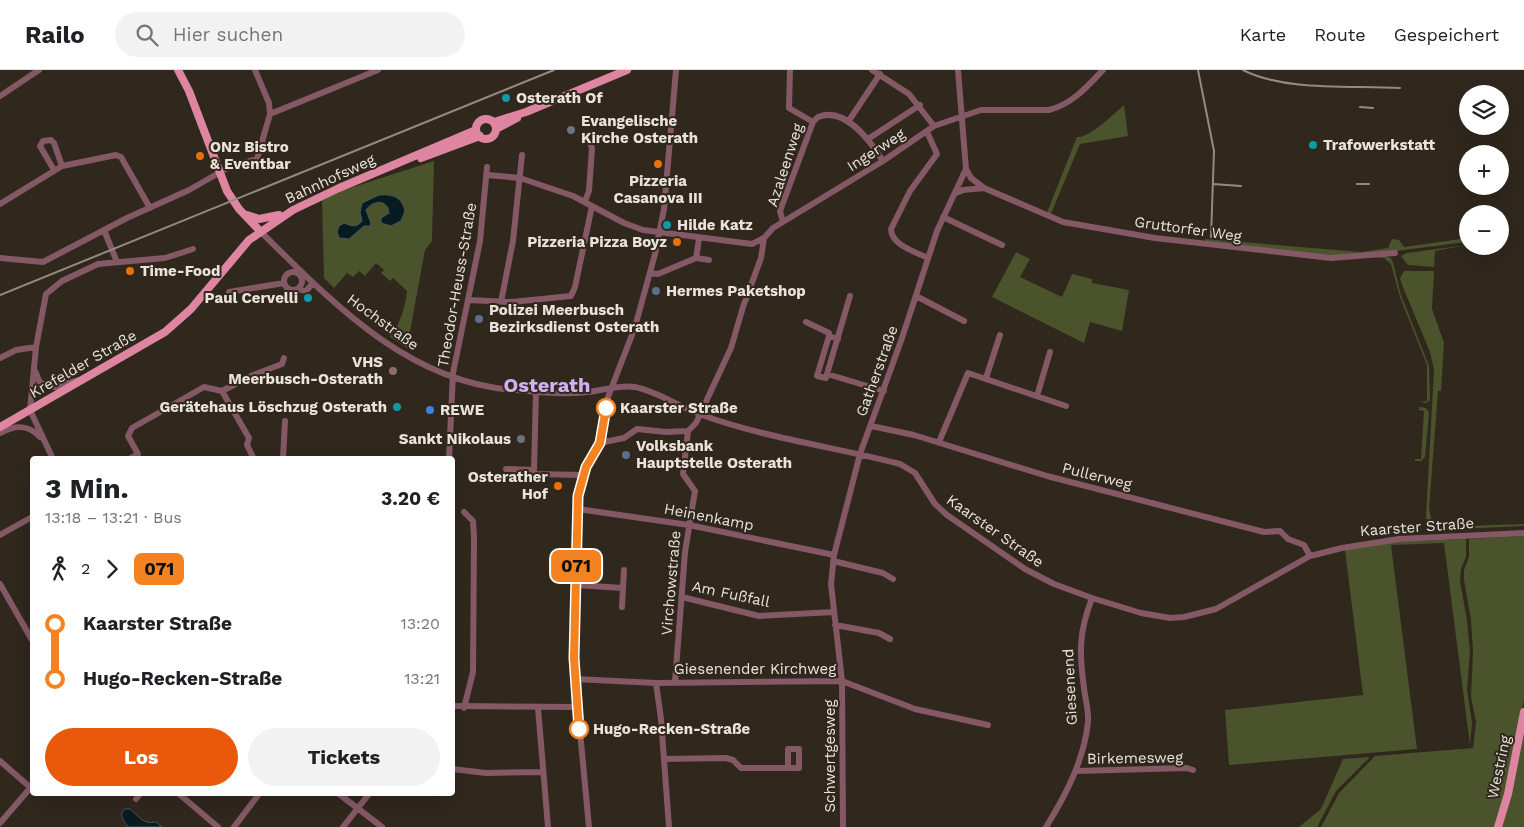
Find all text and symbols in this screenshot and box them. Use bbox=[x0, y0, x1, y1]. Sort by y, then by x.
search box bbox=[115, 12, 465, 57]
text: Railo bbox=[25, 21, 85, 49]
icon: search bbox=[133, 21, 161, 49]
text: Hier suchen bbox=[173, 23, 283, 46]
text: Karte bbox=[1240, 24, 1286, 45]
text: Route bbox=[1314, 24, 1366, 45]
text: Gespeichert bbox=[1394, 24, 1499, 45]
map controls bbox=[1459, 85, 1509, 255]
button: layers bbox=[1459, 85, 1509, 135]
place label: Osterath Of bbox=[516, 89, 603, 107]
marker: Osterath Of bbox=[500, 92, 512, 104]
place label: Evangelische Kirche Osterath bbox=[581, 112, 698, 147]
street label: Azaleenweg bbox=[763, 121, 807, 209]
marker: Evangelische Kirche Osterath bbox=[565, 124, 577, 136]
street label: Ingerweg bbox=[844, 125, 908, 175]
place label: Trafowerkstatt bbox=[1323, 136, 1436, 154]
place label: ONz Bistro & Eventbar bbox=[210, 138, 291, 173]
marker: Trafowerkstatt bbox=[1307, 139, 1319, 151]
button: + bbox=[1459, 145, 1509, 195]
marker: ONz Bistro & Eventbar bbox=[194, 150, 206, 162]
street label: Bahnhofsweg bbox=[282, 150, 378, 208]
marker: Pizzeria Casanova III bbox=[652, 158, 664, 170]
place label: Pizzeria Casanova III bbox=[613, 172, 703, 207]
street label: Theodor-Heuss-Straße bbox=[434, 201, 480, 369]
button: − bbox=[1459, 205, 1509, 255]
street label: Gruttorfer Weg bbox=[1133, 213, 1243, 245]
place label: Hilde Katz bbox=[677, 216, 753, 234]
marker: Hilde Katz bbox=[661, 219, 673, 231]
place label: Pizzeria Pizza Boyz bbox=[527, 233, 667, 251]
marker: Pizzeria Pizza Boyz bbox=[671, 236, 683, 248]
place label: Time-Food bbox=[140, 262, 221, 280]
marker: Time-Food bbox=[124, 265, 136, 277]
place label: Hermes Paketshop bbox=[666, 282, 806, 300]
marker: Hermes Paketshop bbox=[650, 285, 662, 297]
place label: Paul Cervelli bbox=[205, 289, 298, 307]
street label: Hochstraße bbox=[344, 290, 422, 354]
marker: Paul Cervelli bbox=[302, 292, 314, 304]
place label: Polizei Meerbusch Bezirksdienst Osterath bbox=[489, 301, 659, 336]
marker: Polizei Meerbusch Bezirksdienst Osterath bbox=[473, 313, 485, 325]
street label: Gatherstraße bbox=[852, 323, 902, 419]
street label: Krefelder Straße bbox=[26, 326, 140, 402]
place label: VHS Meerbusch-Osterath bbox=[228, 353, 383, 388]
marker: VHS Meerbusch-Osterath bbox=[387, 365, 399, 377]
district label: Osterath bbox=[504, 373, 590, 397]
place label: Gerätehaus Löschzug Osterath bbox=[159, 398, 387, 416]
marker: Kaarster Straße bbox=[596, 398, 616, 418]
place label: Kaarster Straße bbox=[620, 399, 738, 417]
marker: Gerätehaus Löschzug Osterath bbox=[391, 401, 403, 413]
place label: REWE bbox=[440, 401, 484, 419]
marker: REWE bbox=[424, 404, 436, 416]
place label: Sankt Nikolaus bbox=[399, 430, 511, 448]
marker: Sankt Nikolaus bbox=[515, 433, 527, 445]
place label: Volksbank Hauptstelle Osterath bbox=[636, 437, 792, 472]
marker: Volksbank Hauptstelle Osterath bbox=[620, 449, 632, 461]
street label: Pullerweg bbox=[1060, 459, 1134, 493]
place label: Osterather Hof bbox=[468, 468, 549, 503]
text: 3 Min. bbox=[45, 472, 129, 505]
marker: Osterather Hof bbox=[552, 480, 564, 492]
text: 3.20 € bbox=[381, 487, 440, 510]
street label: Kaarster Straße bbox=[943, 491, 1047, 571]
street label: Heinenkamp bbox=[662, 499, 756, 535]
text: 13:18 – 13:21 · Bus bbox=[45, 508, 182, 527]
street label: Kaarster Straße bbox=[1359, 514, 1475, 540]
street label: Virchowstraße bbox=[657, 530, 685, 636]
line badge: 071 bbox=[547, 550, 605, 582]
icon: walk bbox=[45, 555, 73, 583]
icon: forward bbox=[98, 555, 126, 583]
text: 071 bbox=[561, 555, 591, 576]
text: 071 bbox=[144, 558, 174, 579]
text: 2 bbox=[81, 559, 90, 578]
street label: Am Fußfall bbox=[690, 577, 772, 611]
text: Kaarster Straße bbox=[83, 612, 232, 635]
text: 13:20 bbox=[400, 614, 440, 633]
street label: Giesenend bbox=[1059, 648, 1081, 726]
street label: Giesenender Kirchweg bbox=[674, 660, 836, 678]
text: Hugo-Recken-Straße bbox=[83, 667, 282, 690]
text: 13:21 bbox=[404, 669, 440, 688]
street label: Schwertgesweg bbox=[821, 699, 839, 813]
marker: Hugo-Recken-Straße bbox=[569, 719, 589, 739]
place label: Hugo-Recken-Straße bbox=[593, 720, 751, 738]
button: Los bbox=[45, 728, 238, 786]
button: Tickets bbox=[248, 728, 440, 786]
street label: Westring bbox=[1484, 734, 1514, 800]
street label: Birkemesweg bbox=[1087, 748, 1183, 768]

